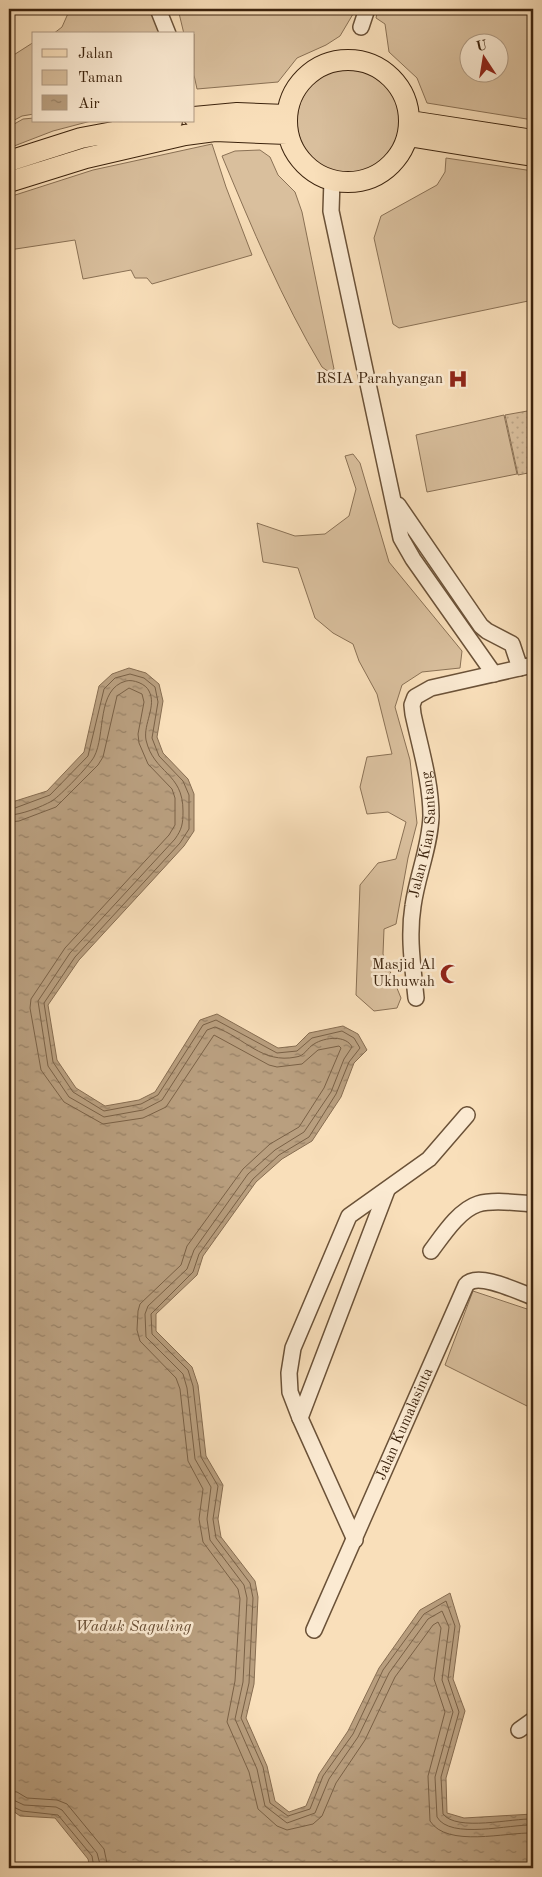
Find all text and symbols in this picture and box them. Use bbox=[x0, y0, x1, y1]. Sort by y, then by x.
legend bbox=[32, 32, 195, 122]
north arrow bbox=[460, 32, 510, 82]
text: U bbox=[475, 38, 488, 54]
text: Jalan bbox=[78, 47, 113, 62]
text: Taman bbox=[78, 71, 123, 86]
text: Air bbox=[78, 97, 100, 112]
hospital icon: RSIA Parahyangan bbox=[447, 368, 469, 390]
place label: RSIA Parahyangan bbox=[316, 372, 443, 387]
street label: Jalan Kian Santang bbox=[407, 770, 439, 899]
place label: Masjid Al Ukhuwah bbox=[372, 958, 435, 990]
mosque icon: Masjid Al Ukhuwah bbox=[439, 963, 461, 985]
street label: Jalan Kumalasinta bbox=[373, 1365, 436, 1482]
water label: Waduk Saguling bbox=[75, 1619, 192, 1635]

